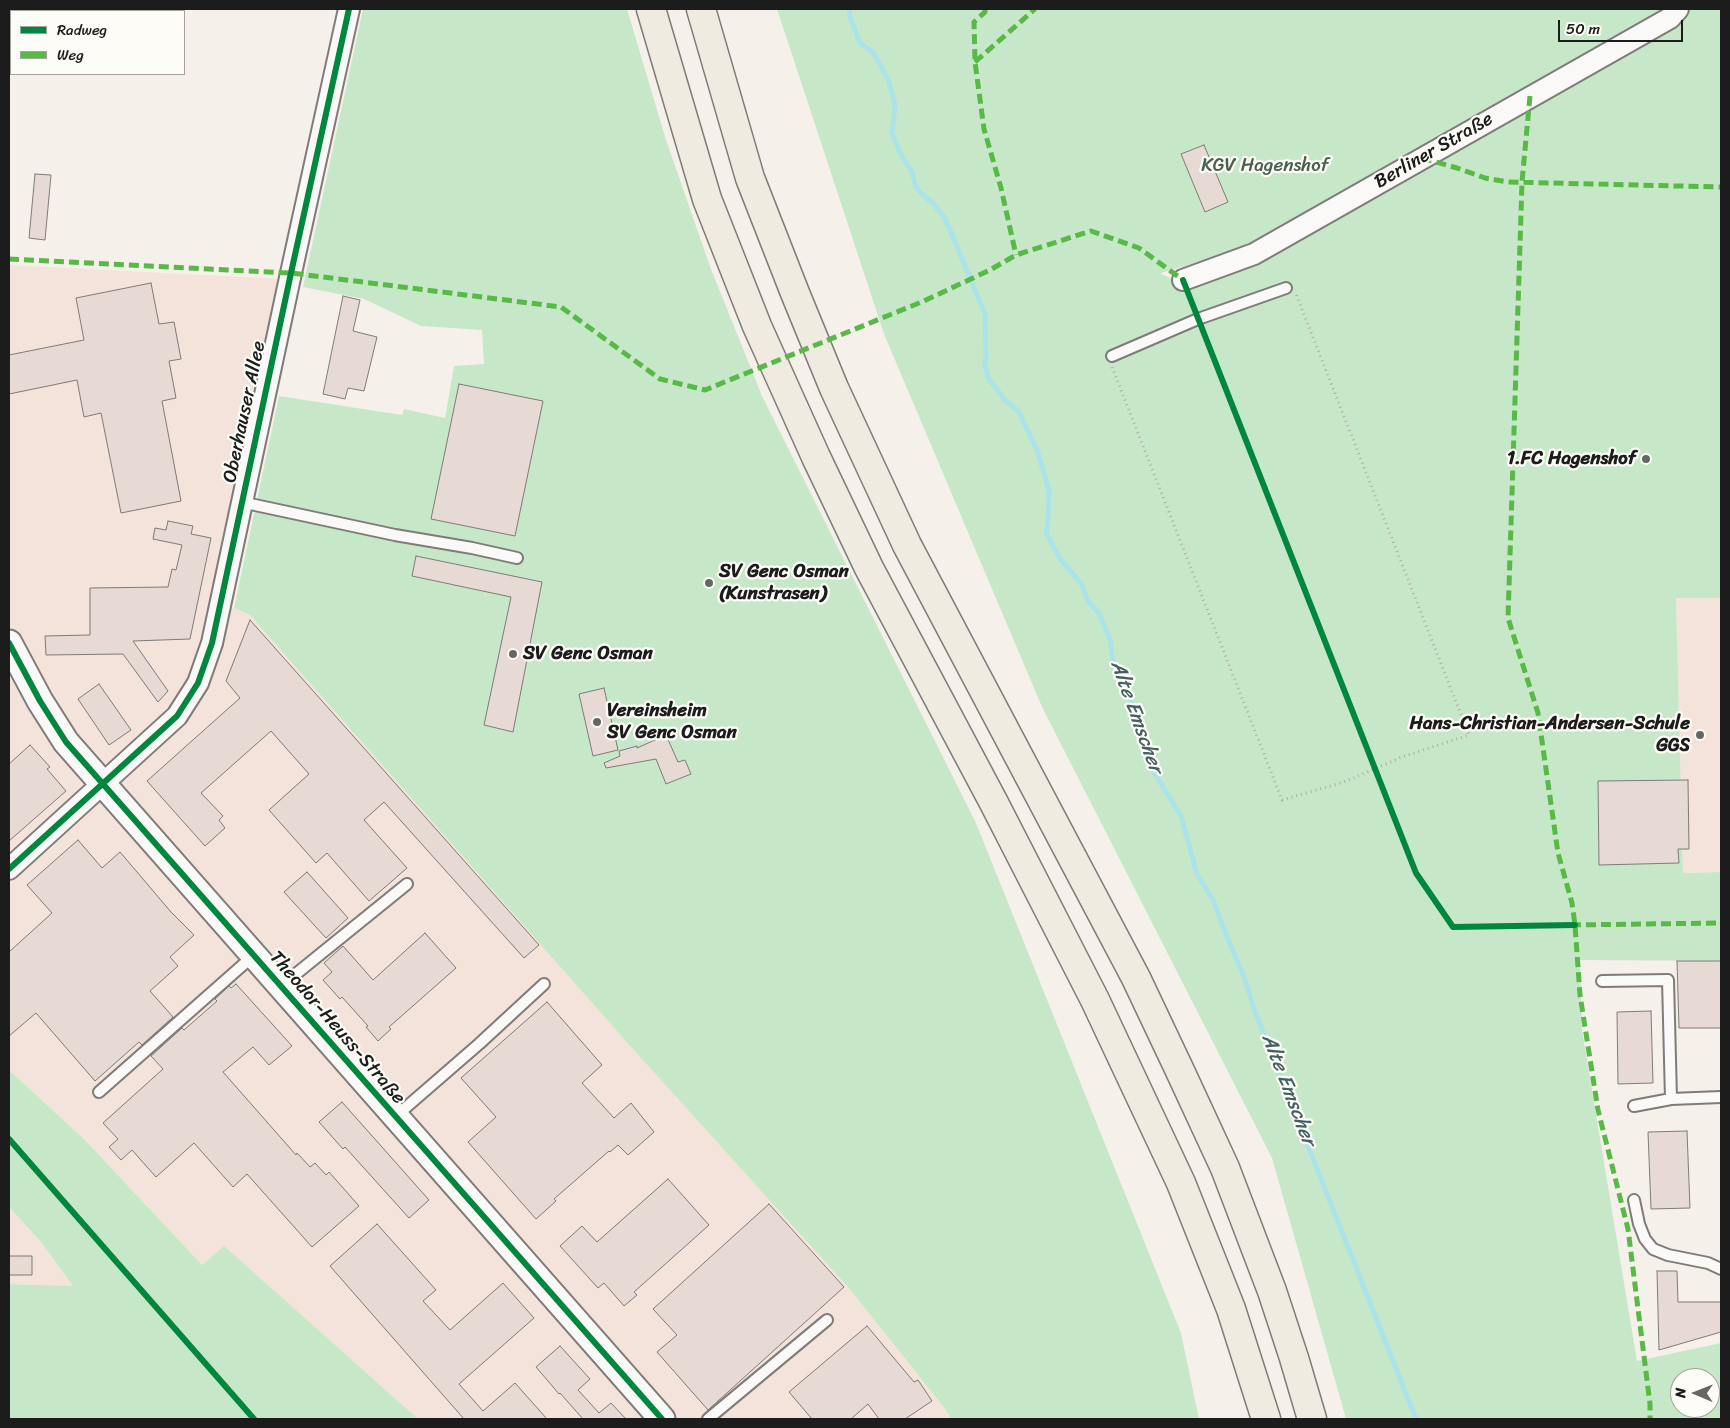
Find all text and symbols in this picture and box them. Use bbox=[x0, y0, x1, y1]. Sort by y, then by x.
legend bbox=[10, 10, 185, 75]
scale bar bbox=[1560, 10, 1685, 42]
text: 50 m bbox=[1566, 16, 1600, 42]
text: Radweg bbox=[57, 17, 107, 43]
text: Weg bbox=[57, 42, 84, 68]
street label: Berliner Straße bbox=[1371, 108, 1497, 194]
park label: KGV Hagenshof bbox=[1201, 155, 1329, 177]
street label: Oberhauser Allee bbox=[219, 339, 271, 485]
place label: 1.FC Hagenshof bbox=[1507, 448, 1636, 470]
marker: 1.FC Hagenshof bbox=[1640, 453, 1652, 465]
place label: SV Genc Osman (Kunstrasen) bbox=[719, 561, 849, 605]
marker: SV Genc Osman (Kunstrasen) bbox=[703, 577, 715, 589]
place label: SV Genc Osman bbox=[523, 643, 653, 665]
marker: SV Genc Osman bbox=[507, 648, 519, 660]
water label: Alte Emscher bbox=[1105, 658, 1167, 776]
place label: Vereinsheim SV Genc Osman bbox=[607, 700, 737, 744]
place label: Hans-Christian-Andersen-Schule GGS bbox=[1409, 713, 1690, 757]
marker: Vereinsheim SV Genc Osman bbox=[591, 716, 603, 728]
marker: Hans-Christian-Andersen-Schule GGS bbox=[1694, 729, 1706, 741]
street label: Theodor-Heuss-Straße bbox=[264, 947, 410, 1109]
water label: Alte Emscher bbox=[1256, 1031, 1320, 1149]
north arrow bbox=[1670, 1368, 1720, 1418]
text: N bbox=[1668, 1388, 1693, 1398]

